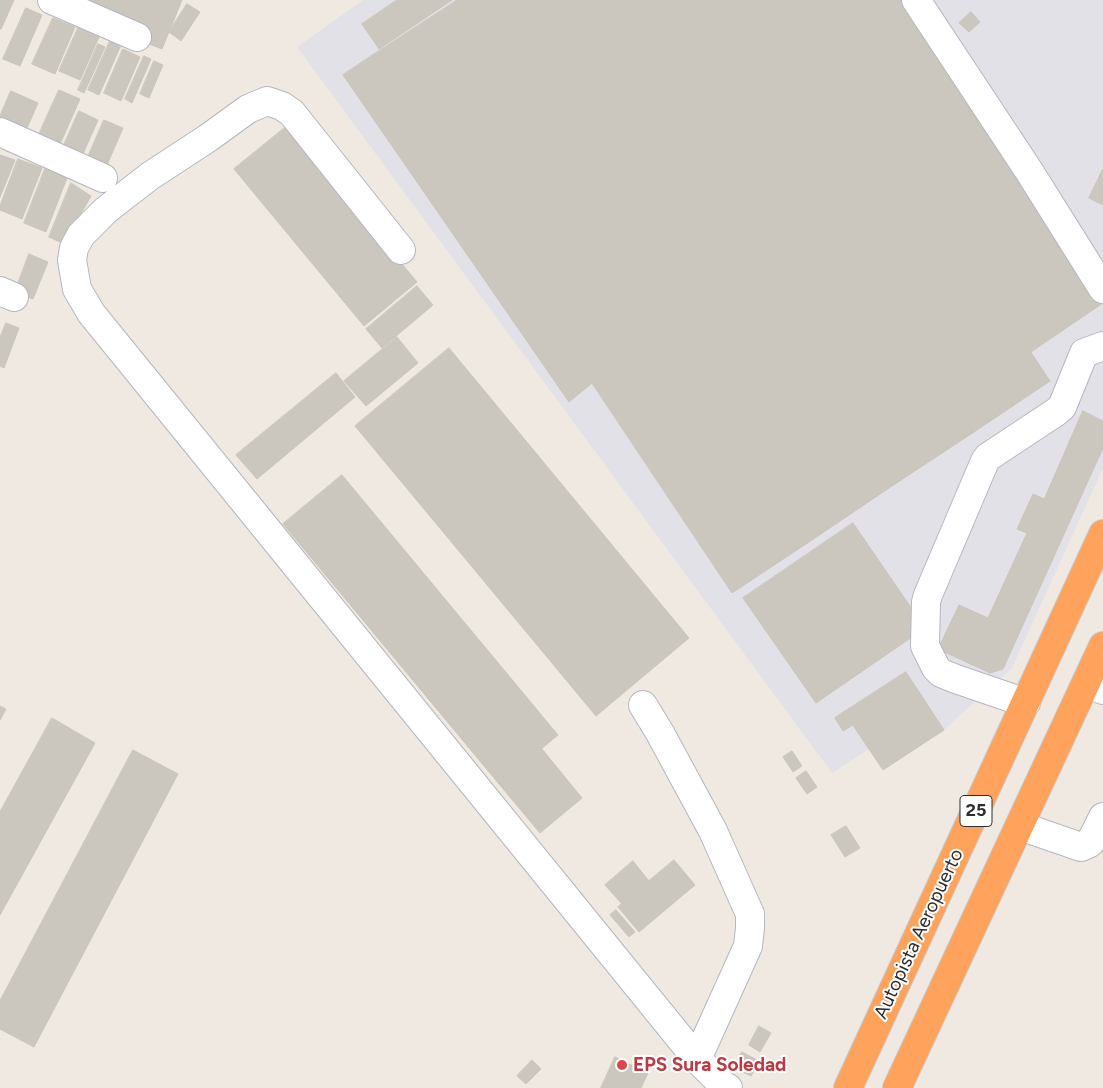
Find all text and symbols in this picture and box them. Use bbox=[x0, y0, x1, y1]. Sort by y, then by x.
road number: 25 bbox=[960, 796, 992, 826]
street label: Autopista Aeropuerto bbox=[870, 845, 968, 1023]
place label: EPS Sura Soledad bbox=[633, 1054, 786, 1076]
marker: EPS Sura Soledad bbox=[615, 1058, 629, 1072]

